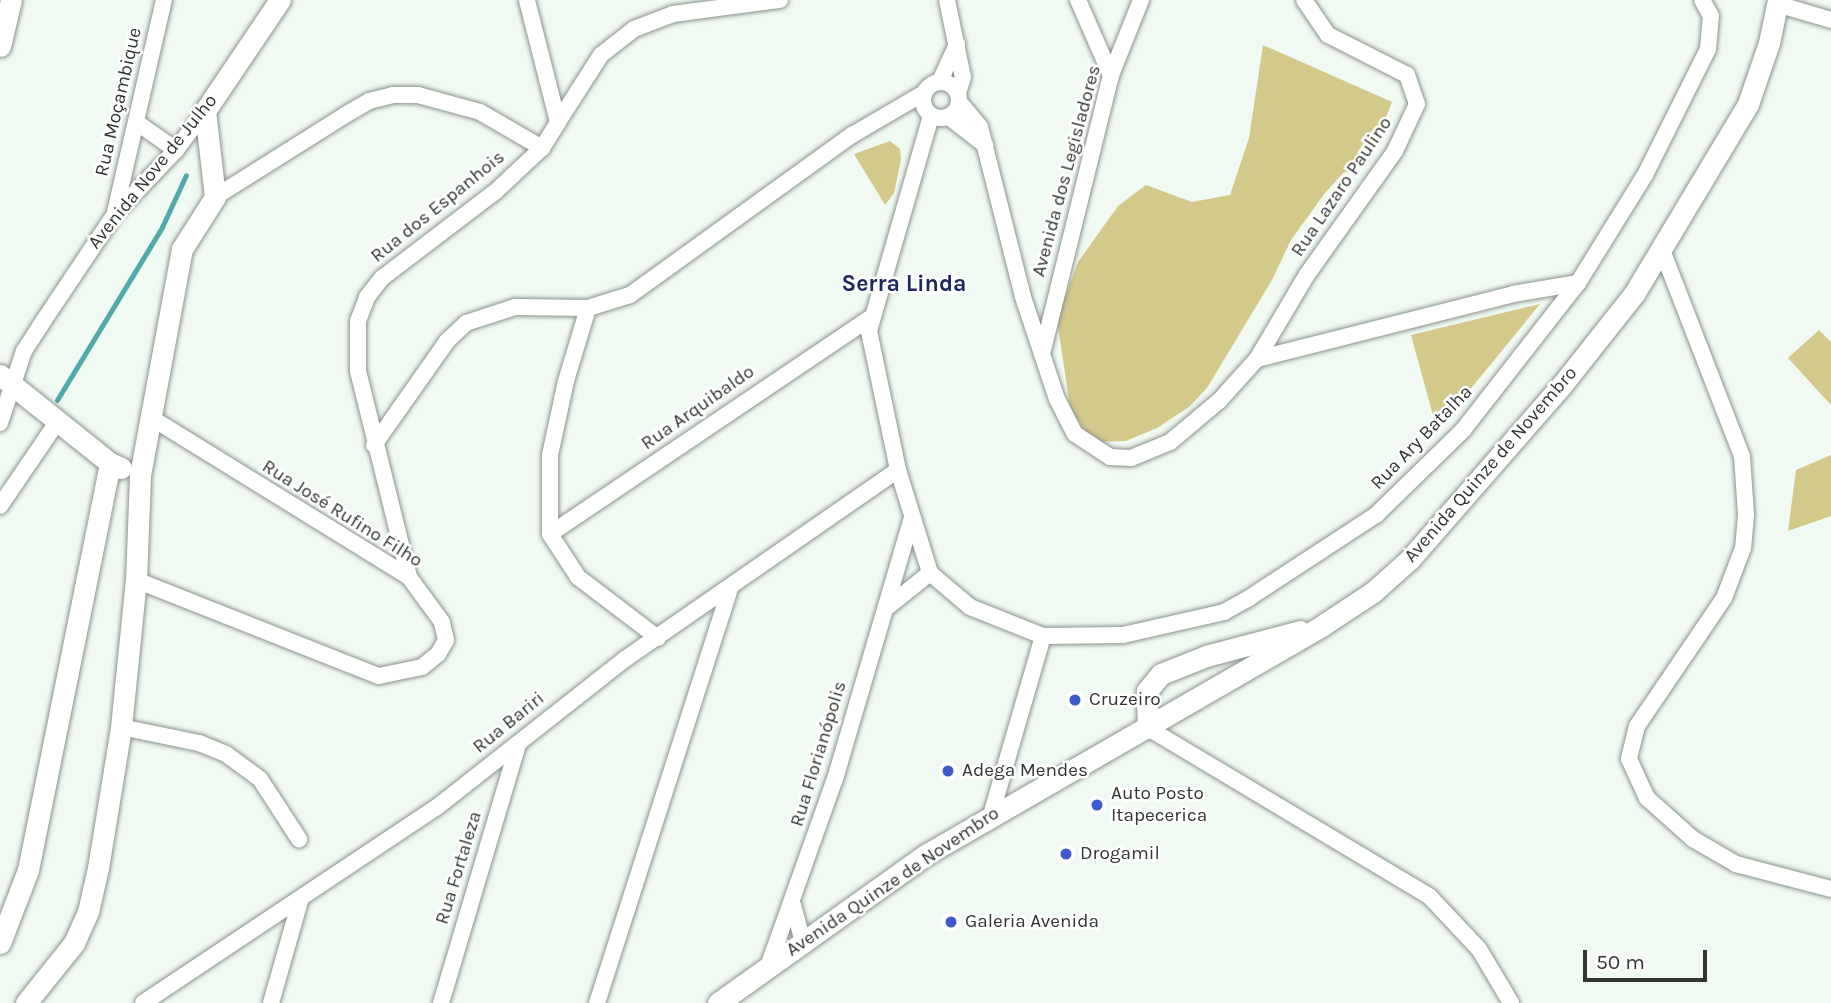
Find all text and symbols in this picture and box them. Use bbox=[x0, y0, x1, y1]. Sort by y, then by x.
street label: Rua Moçambique bbox=[91, 25, 147, 179]
street label: Avenida dos Legisladores bbox=[1028, 63, 1106, 279]
street label: Avenida Nove de Julho bbox=[84, 90, 222, 254]
street label: Rua Lazaro Paulino bbox=[1287, 113, 1397, 261]
street label: Rua dos Espanhois bbox=[367, 146, 509, 268]
district label: Serra Linda bbox=[842, 270, 966, 298]
street label: Rua Arquibaldo bbox=[637, 361, 759, 455]
street label: Avenida Quinze de Novembro bbox=[1400, 362, 1582, 568]
street label: Rua Ary Batalha bbox=[1366, 381, 1478, 495]
street label: Rua José Rufino Filho bbox=[258, 455, 426, 573]
street label: Rua Florianópolis bbox=[786, 678, 852, 830]
street label: Rua Bariri bbox=[469, 687, 549, 759]
place label: Cruzeiro bbox=[1089, 689, 1161, 711]
marker: Cruzeiro bbox=[1067, 692, 1083, 708]
place label: Adega Mendes bbox=[962, 760, 1088, 782]
marker: Adega Mendes bbox=[940, 763, 956, 779]
place label: Auto Posto Itapecerica bbox=[1111, 783, 1207, 827]
marker: Auto Posto Itapecerica bbox=[1089, 797, 1105, 813]
street label: Avenida Quinze de Novembro bbox=[782, 802, 1004, 962]
street label: Rua Fortaleza bbox=[431, 809, 487, 927]
place label: Drogamil bbox=[1080, 843, 1160, 865]
marker: Drogamil bbox=[1058, 846, 1074, 862]
place label: Galeria Avenida bbox=[965, 911, 1099, 933]
marker: Galeria Avenida bbox=[943, 914, 959, 930]
scale bar bbox=[1586, 936, 1710, 980]
text: 50 m bbox=[1596, 950, 1645, 974]

